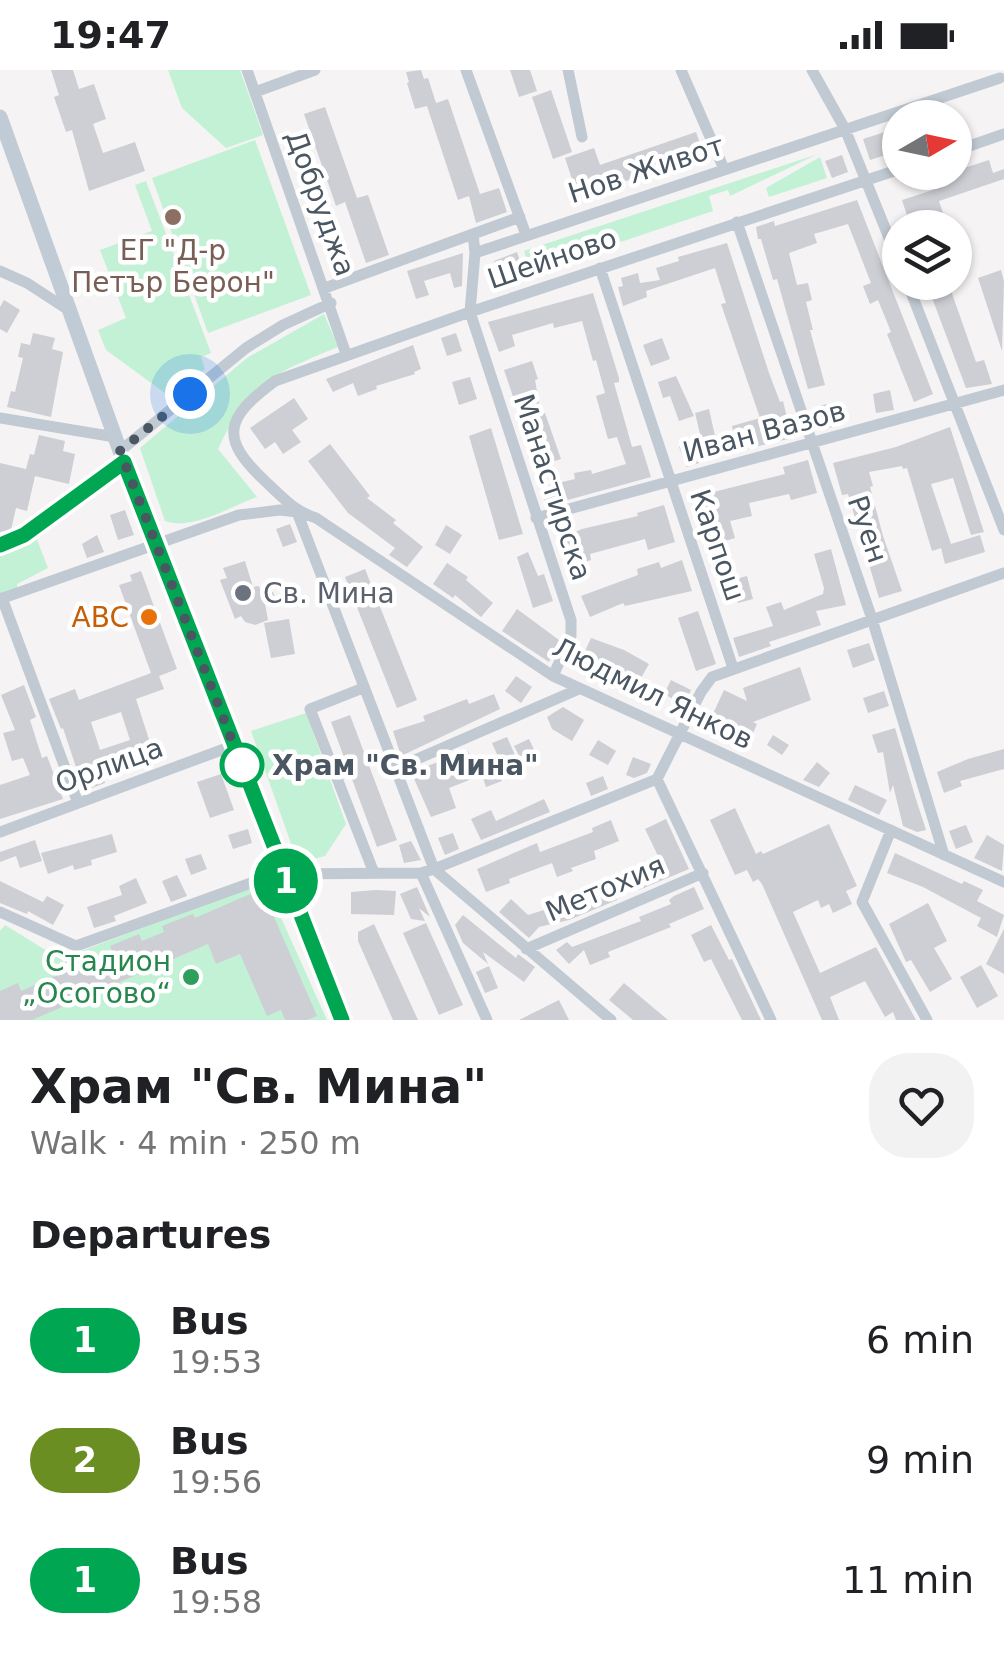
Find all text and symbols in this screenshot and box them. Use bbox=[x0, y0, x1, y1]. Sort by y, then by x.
text: 19:47 bbox=[50, 13, 171, 57]
north arrow bbox=[882, 100, 972, 190]
map controls bbox=[882, 100, 972, 300]
street label: Добруджа bbox=[279, 126, 362, 280]
street label: Нов Живот bbox=[564, 129, 728, 210]
marker: ЕГ "Д-р Петър Берон" bbox=[162, 206, 184, 228]
button: layers bbox=[882, 210, 972, 300]
street label: Шейново bbox=[483, 221, 621, 296]
place label: ЕГ "Д-р Петър Берон" bbox=[71, 234, 275, 299]
your location bbox=[165, 369, 215, 419]
street label: Манастирска bbox=[507, 390, 598, 584]
street label: Иван Вазов bbox=[679, 394, 849, 469]
street label: Карпош bbox=[683, 485, 752, 605]
street label: Руен bbox=[841, 491, 894, 567]
place label: Св. Мина bbox=[263, 577, 395, 610]
marker: Св. Мина bbox=[232, 582, 254, 604]
place label: ABC bbox=[72, 601, 129, 634]
marker: ABC bbox=[138, 606, 160, 628]
street label: Людмил Янков bbox=[547, 631, 758, 756]
street label: Орлица bbox=[51, 731, 167, 800]
marker: Храм "Св. Мина" bbox=[221, 744, 263, 786]
place label: Храм "Св. Мина" bbox=[272, 749, 539, 782]
line badge: 1 bbox=[254, 848, 318, 914]
street label: Метохия bbox=[541, 849, 670, 928]
text: 1 bbox=[274, 861, 298, 901]
place label: Стадион „Осогово“ bbox=[22, 945, 171, 1010]
marker: Стадион „Осогово“ bbox=[180, 966, 202, 988]
button: heart bbox=[869, 1053, 974, 1158]
text: Храм "Св. Мина" bbox=[30, 1058, 487, 1114]
text: Walk · 4 min · 250 m bbox=[30, 1124, 361, 1162]
text: Departures bbox=[30, 1213, 271, 1257]
text: Bus bbox=[170, 1299, 249, 1343]
text: 6 min bbox=[866, 1318, 974, 1362]
text: 1 bbox=[73, 1320, 97, 1360]
text: 19:53 bbox=[170, 1343, 262, 1381]
text: Bus bbox=[170, 1419, 249, 1463]
text: 9 min bbox=[866, 1438, 974, 1482]
text: 2 bbox=[73, 1440, 97, 1480]
text: 19:56 bbox=[170, 1463, 262, 1501]
text: Bus bbox=[170, 1539, 249, 1583]
text: 11 min bbox=[842, 1558, 974, 1602]
text: 1 bbox=[73, 1560, 97, 1600]
text: 19:58 bbox=[170, 1583, 262, 1621]

